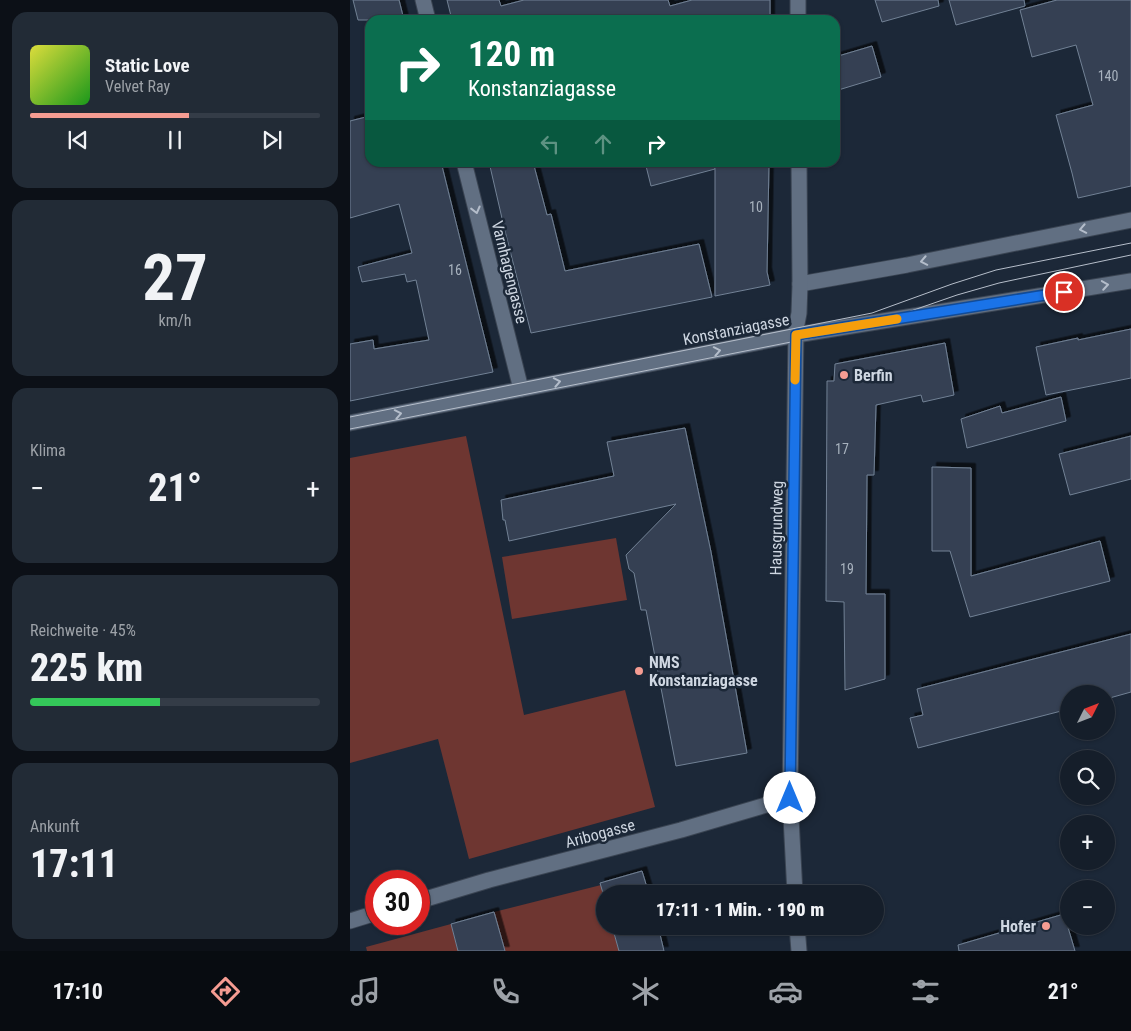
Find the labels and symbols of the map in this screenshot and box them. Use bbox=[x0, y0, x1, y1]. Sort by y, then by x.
house number: 140 bbox=[1098, 68, 1118, 84]
house number: 10 bbox=[749, 199, 763, 215]
one-way arrow bbox=[470, 205, 481, 214]
street label: Varnhagengasse bbox=[488, 219, 531, 325]
one-way arrow bbox=[1079, 223, 1088, 234]
one-way arrow bbox=[919, 255, 928, 266]
house number: 16 bbox=[448, 262, 462, 278]
pin bbox=[1043, 271, 1085, 313]
one-way arrow bbox=[1101, 281, 1109, 291]
street label: Konstanziagasse bbox=[681, 310, 791, 349]
one-way arrow bbox=[712, 346, 721, 356]
place label: Berfin bbox=[854, 366, 893, 385]
marker: Berfin bbox=[838, 369, 850, 381]
one-way arrow bbox=[553, 377, 562, 388]
one-way arrow bbox=[393, 409, 402, 419]
house number: 17 bbox=[835, 441, 849, 457]
street label: Hausgrundweg bbox=[766, 481, 787, 575]
house number: 19 bbox=[840, 561, 854, 577]
place label: NMS Konstanziagasse bbox=[649, 653, 758, 690]
marker: NMS Konstanziagasse bbox=[633, 665, 645, 677]
north arrow bbox=[1060, 685, 1115, 740]
position arrow bbox=[763, 771, 815, 823]
street label: Aribogasse bbox=[563, 815, 637, 852]
speed limit sign: 30 bbox=[365, 870, 430, 935]
place label: Hofer bbox=[1000, 917, 1036, 936]
marker: Hofer bbox=[1040, 920, 1052, 932]

